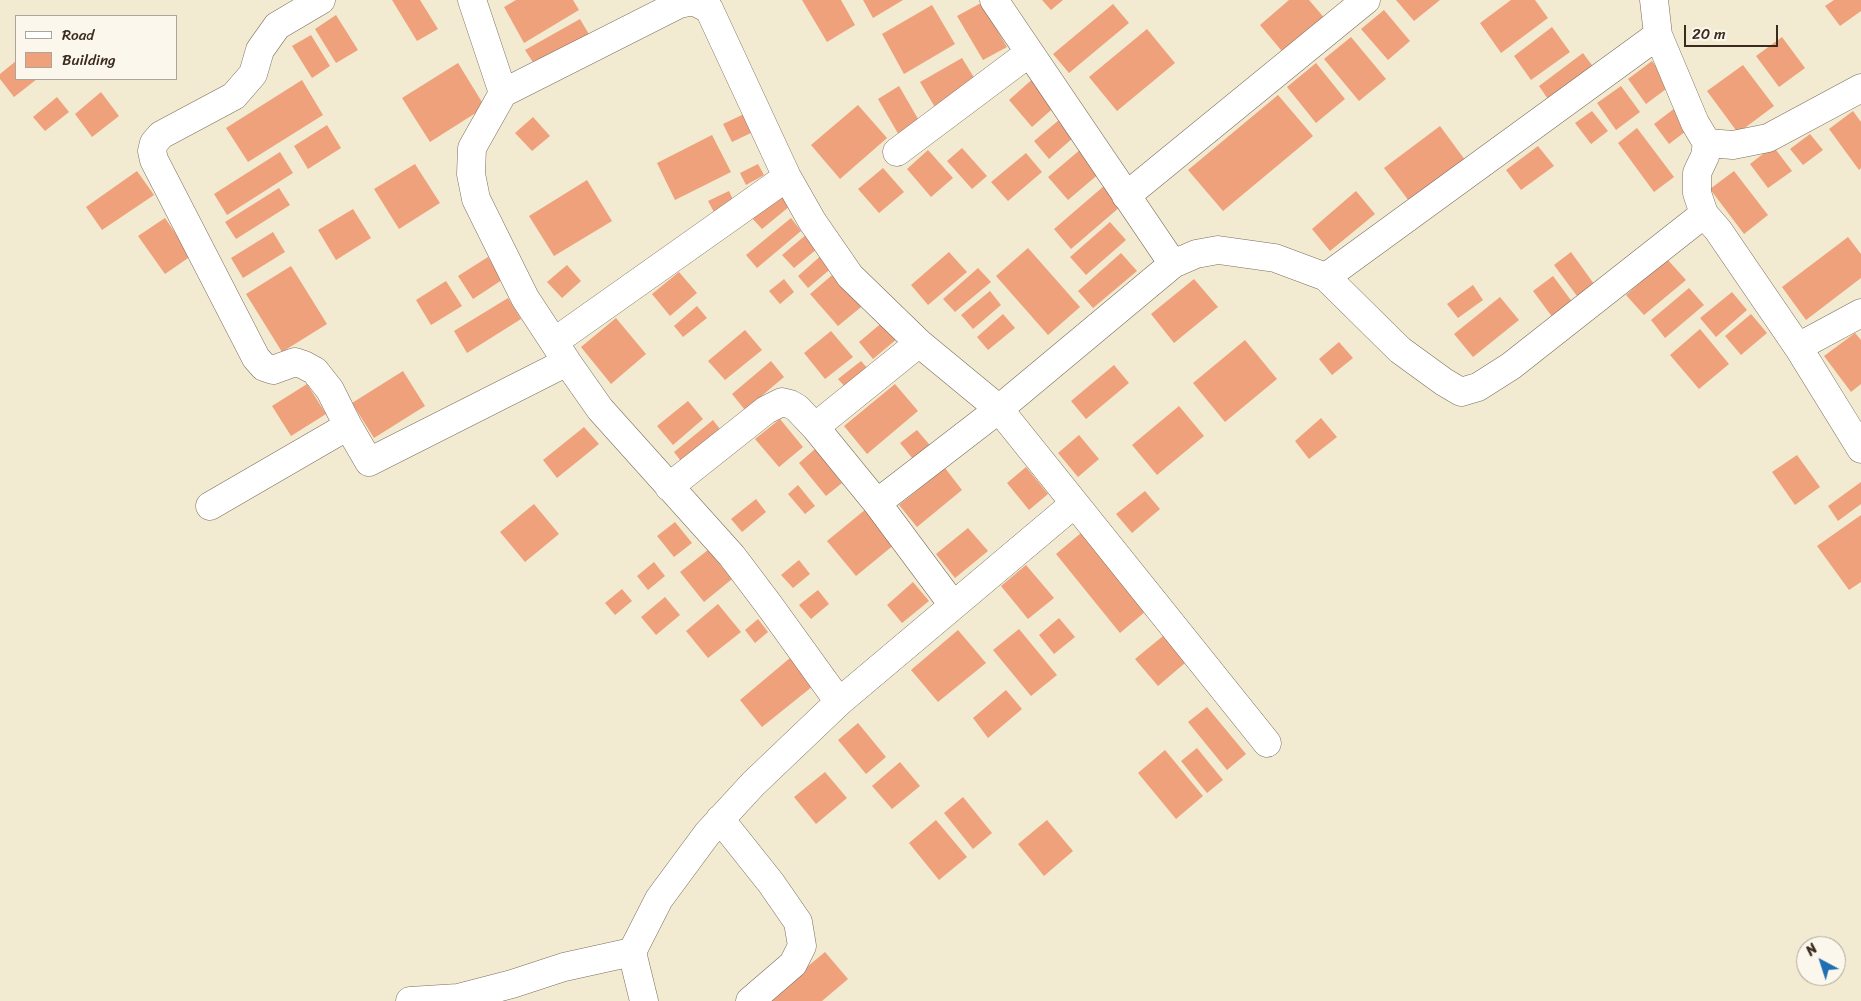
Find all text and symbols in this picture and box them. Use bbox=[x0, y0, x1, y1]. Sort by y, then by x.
legend bbox=[15, 15, 178, 80]
scale bar bbox=[1686, 15, 1780, 47]
text: 20 m bbox=[1692, 21, 1726, 47]
text: Road bbox=[62, 22, 94, 48]
text: Building bbox=[62, 47, 116, 73]
north arrow bbox=[1796, 936, 1846, 986]
text: N bbox=[1800, 937, 1823, 963]

